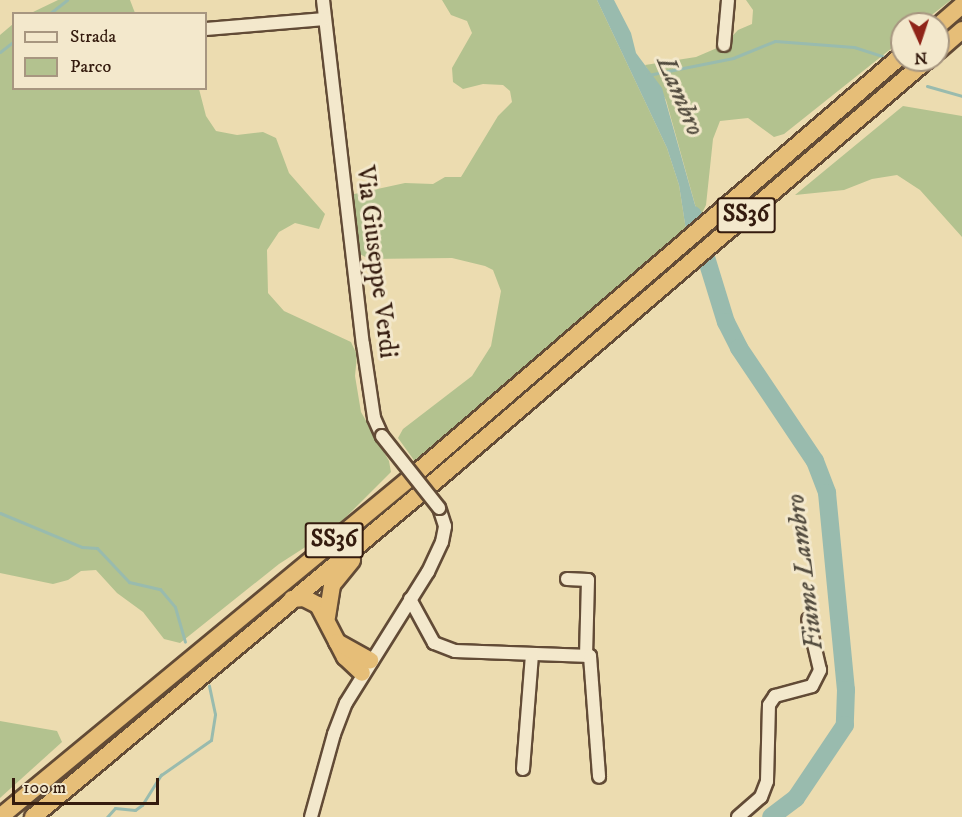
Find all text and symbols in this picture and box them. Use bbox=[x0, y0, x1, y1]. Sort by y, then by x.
legend bbox=[12, 12, 207, 90]
north arrow bbox=[890, 12, 950, 72]
text: Strada bbox=[70, 26, 116, 48]
text: N bbox=[914, 48, 928, 68]
water label: Lambro bbox=[649, 51, 711, 141]
text: Parco bbox=[70, 56, 111, 78]
street label: Via Giuseppe Verdi bbox=[349, 164, 403, 360]
road number: SS36 bbox=[716, 194, 776, 236]
water label: Fiume Lambro bbox=[779, 492, 831, 652]
road number: SS36 bbox=[304, 519, 364, 561]
scale bar bbox=[15, 766, 162, 804]
text: 100 m bbox=[23, 777, 66, 799]

